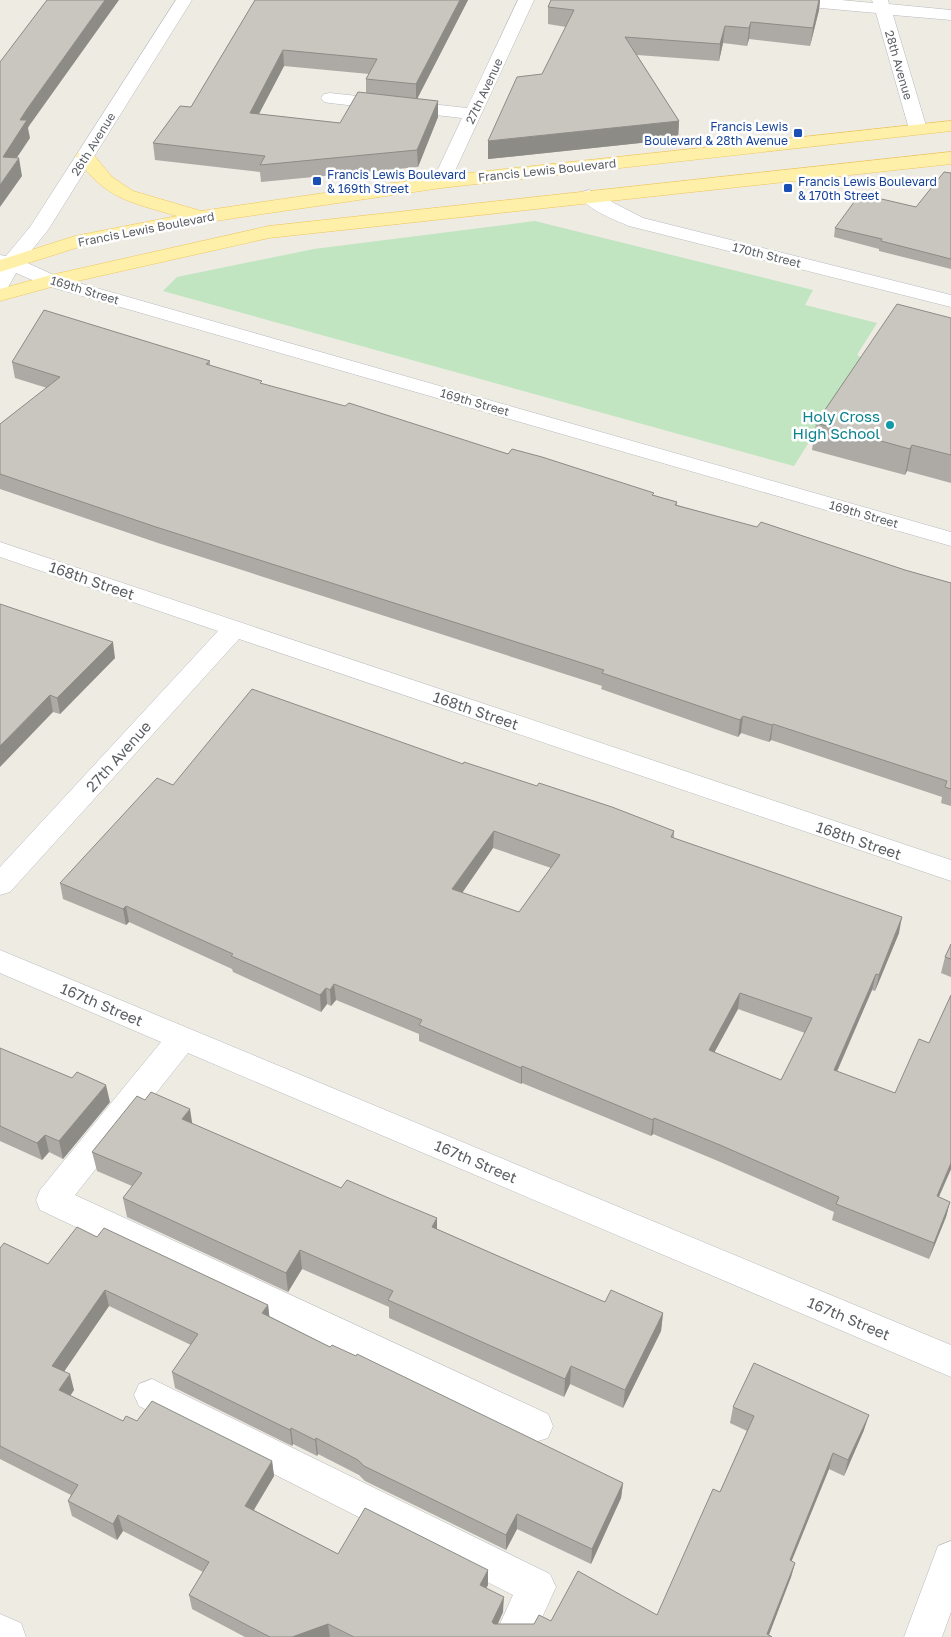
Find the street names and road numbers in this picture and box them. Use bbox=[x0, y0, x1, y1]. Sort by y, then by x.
street label: 28th Avenue bbox=[882, 28, 916, 102]
street label: 27th Avenue bbox=[462, 56, 506, 126]
street label: 26th Avenue bbox=[68, 110, 118, 178]
street label: Francis Lewis Boulevard bbox=[477, 155, 617, 185]
street label: Francis Lewis Boulevard bbox=[76, 208, 216, 250]
street label: 170th Street bbox=[731, 239, 803, 271]
street label: 169th Street bbox=[49, 272, 121, 308]
street label: 169th Street bbox=[439, 385, 511, 419]
street label: 169th Street bbox=[828, 497, 900, 531]
street label: 168th Street bbox=[47, 557, 137, 603]
street label: 168th Street bbox=[431, 687, 521, 733]
street label: 27th Avenue bbox=[82, 717, 155, 795]
street label: 168th Street bbox=[814, 817, 904, 863]
street label: 167th Street bbox=[58, 979, 146, 1029]
street label: 167th Street bbox=[432, 1136, 520, 1186]
street label: 167th Street bbox=[805, 1293, 893, 1343]

